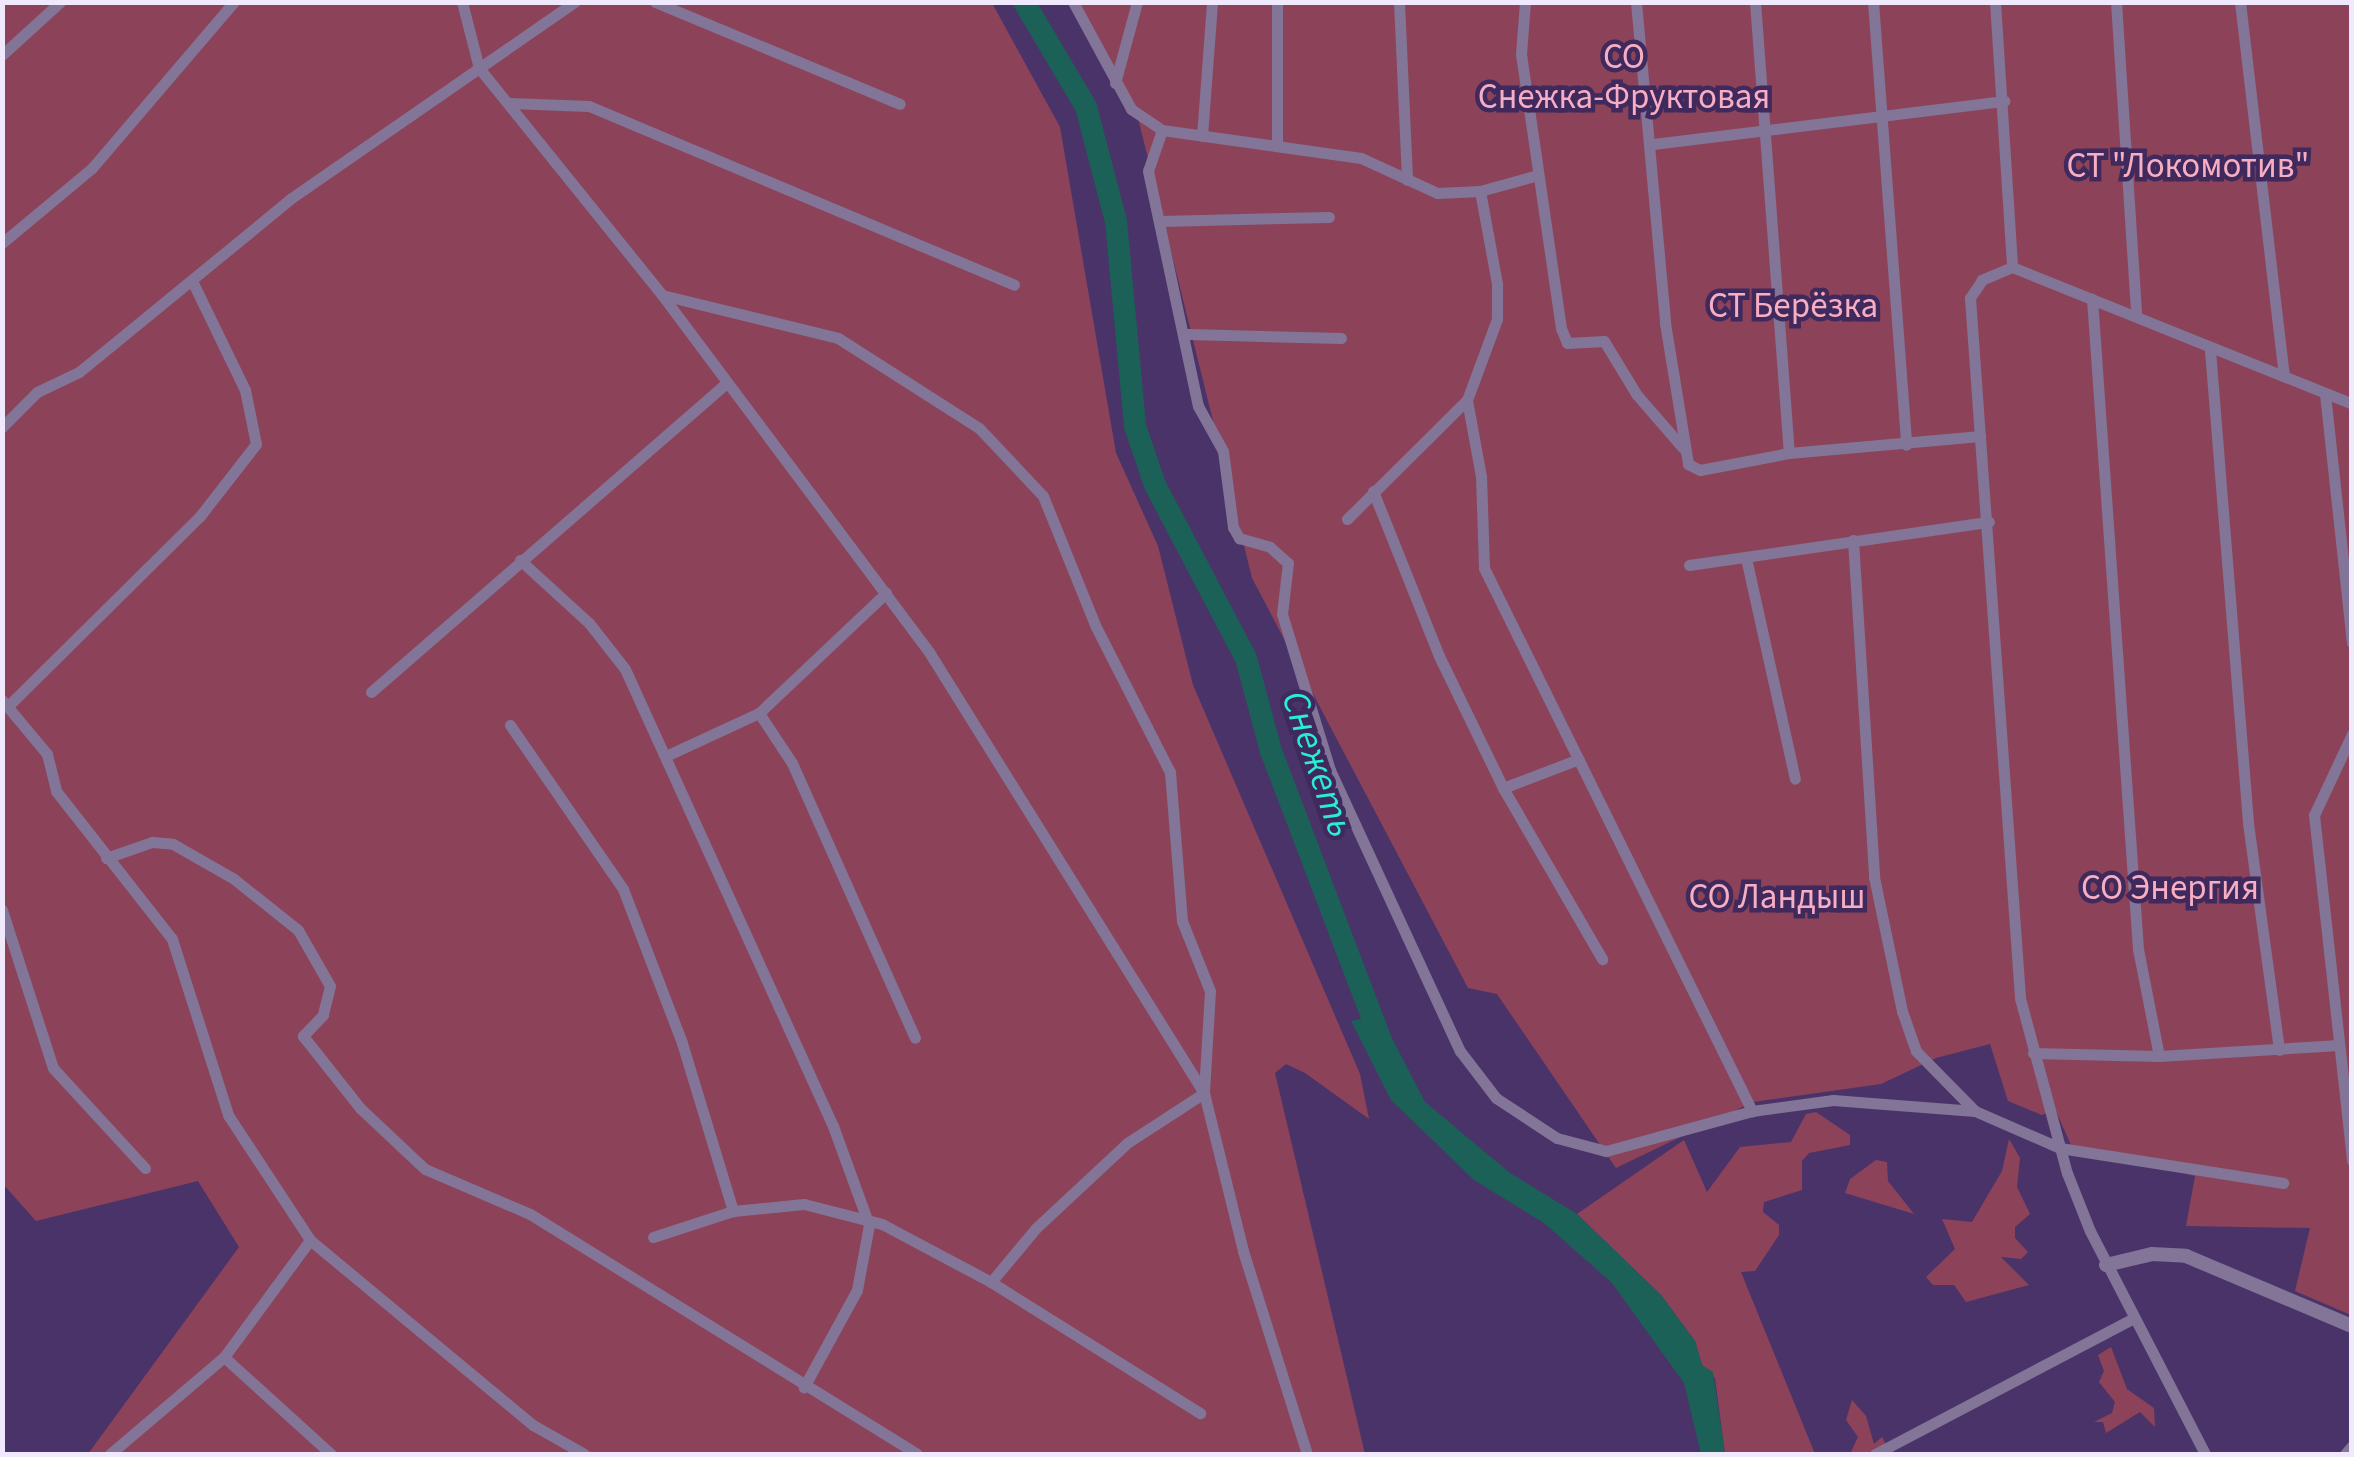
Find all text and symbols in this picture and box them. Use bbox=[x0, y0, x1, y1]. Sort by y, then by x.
park label: СО Снежка-Фруктовая bbox=[1478, 36, 1770, 118]
park label: СТ "Локомотив" bbox=[2067, 145, 2309, 187]
park label: СТ Берёзка bbox=[1708, 285, 1878, 327]
water label: Снежеть bbox=[1271, 685, 1363, 843]
park label: СО Энергия bbox=[2081, 867, 2259, 909]
park label: СО Ландыш bbox=[1688, 876, 1866, 918]

